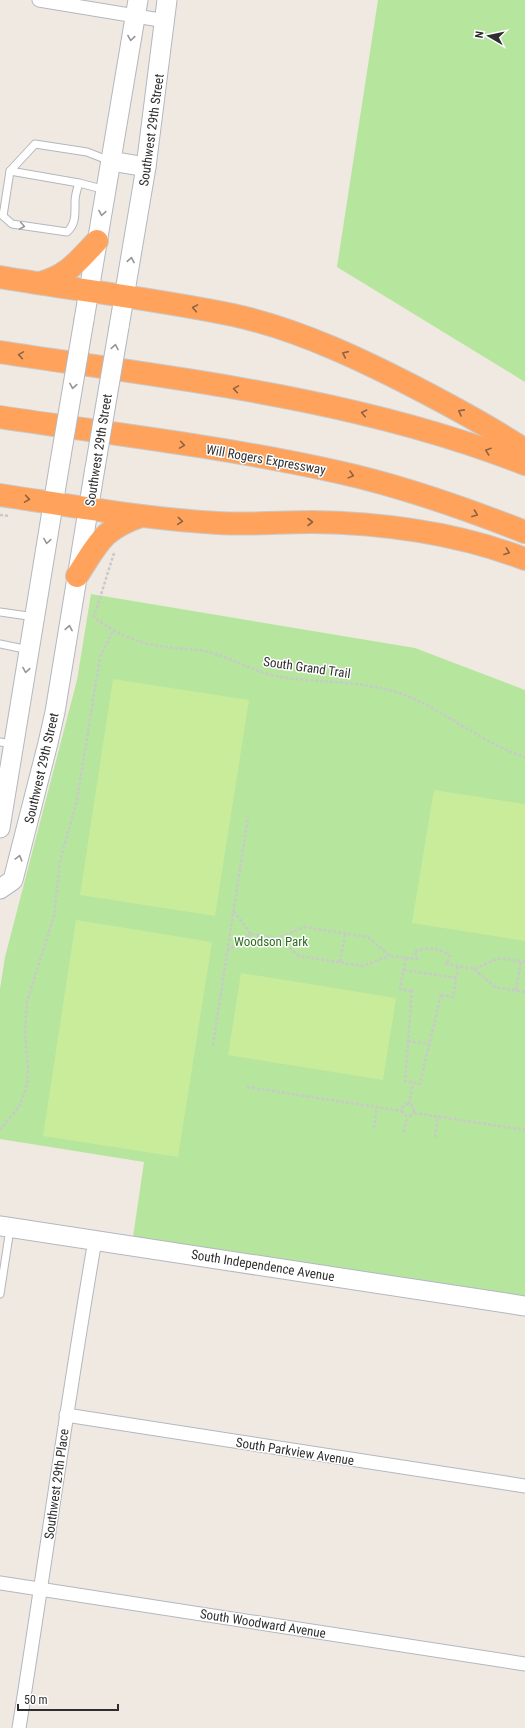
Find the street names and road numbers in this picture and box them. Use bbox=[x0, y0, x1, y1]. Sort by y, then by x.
street label: Southwest 29th Street bbox=[136, 73, 167, 187]
street label: Southwest 29th Street bbox=[82, 393, 115, 507]
street label: Will Rogers Expressway bbox=[205, 442, 327, 477]
street label: South Grand Trail bbox=[262, 654, 352, 681]
street label: Southwest 29th Street bbox=[21, 711, 62, 825]
street label: South Independence Avenue bbox=[190, 1247, 336, 1284]
street label: Southwest 29th Place bbox=[41, 1428, 72, 1540]
street label: South Parkview Avenue bbox=[235, 1435, 355, 1468]
street label: South Woodward Avenue bbox=[199, 1606, 327, 1641]

